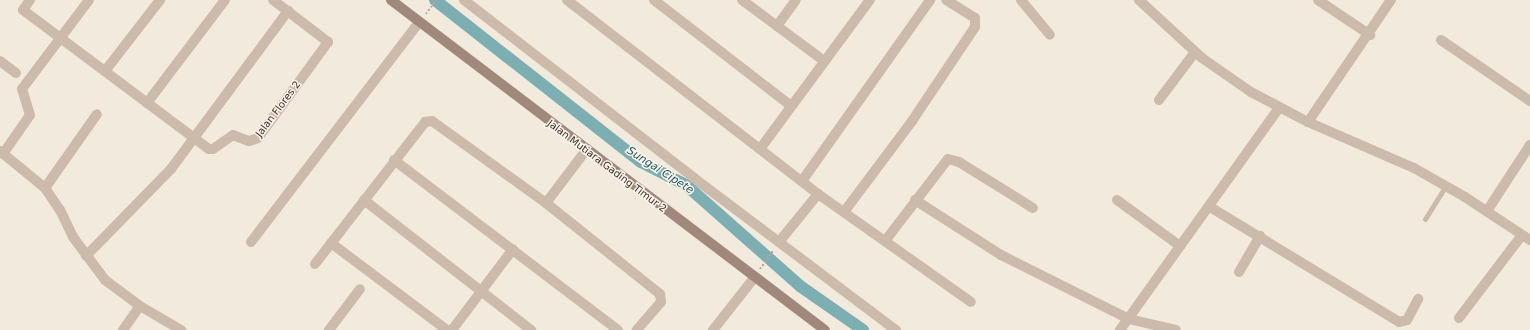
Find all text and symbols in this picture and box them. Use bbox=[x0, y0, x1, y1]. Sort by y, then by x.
street label: Jalan Flores 2 bbox=[253, 79, 303, 139]
street label: Jalan Mutiara Gading Timur 2 bbox=[545, 117, 669, 215]
water label: Sungai Cipete bbox=[624, 145, 696, 197]

